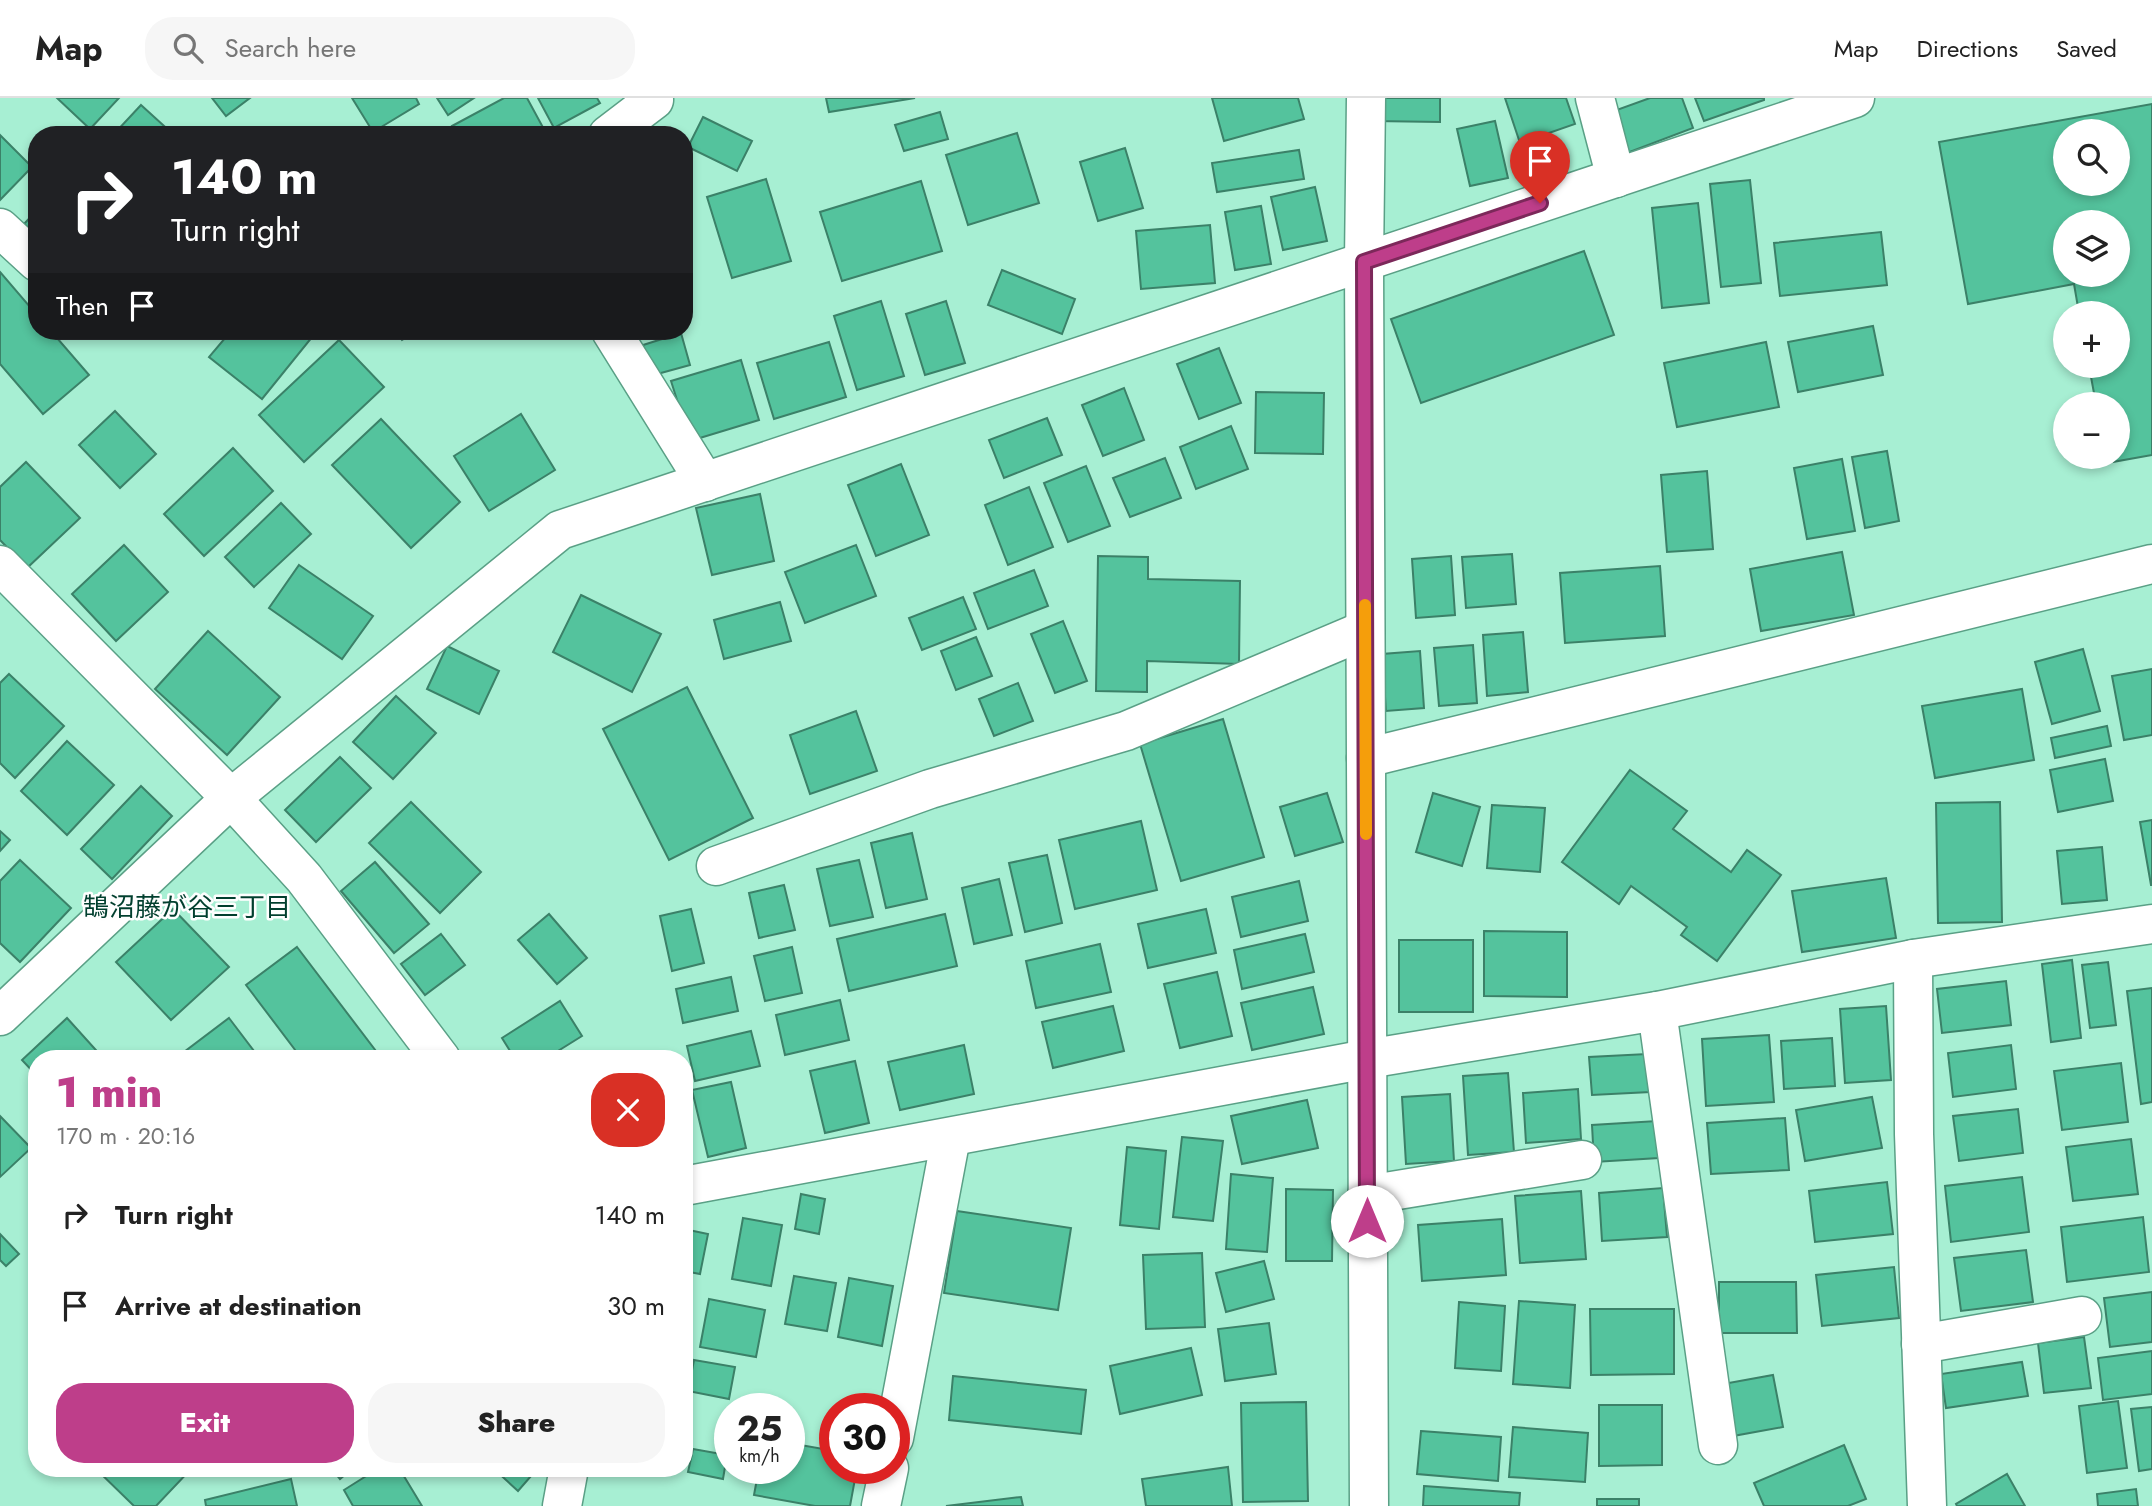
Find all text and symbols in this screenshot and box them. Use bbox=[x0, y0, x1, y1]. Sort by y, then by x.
search box bbox=[145, 17, 635, 80]
text: Map bbox=[35, 25, 103, 72]
icon: search bbox=[169, 29, 207, 67]
text: Search here bbox=[225, 29, 356, 67]
text: Map bbox=[1834, 31, 1879, 66]
text: Directions bbox=[1917, 31, 2018, 66]
text: Saved bbox=[2056, 31, 2117, 66]
map controls bbox=[2053, 119, 2130, 469]
button: search bbox=[2053, 119, 2130, 196]
pin bbox=[1510, 131, 1570, 203]
text: 140 m bbox=[171, 142, 317, 212]
icon: arrive bbox=[1521, 142, 1559, 180]
icon: right bbox=[56, 154, 147, 245]
text: Turn right bbox=[171, 207, 300, 253]
button: layers bbox=[2053, 210, 2130, 287]
text: Then bbox=[56, 287, 109, 325]
icon: arrive bbox=[123, 287, 161, 325]
button: + bbox=[2053, 301, 2130, 378]
button: − bbox=[2053, 392, 2130, 469]
district label: 鵠沼藤が谷三丁目 bbox=[83, 888, 291, 926]
text: 1 min bbox=[56, 1062, 162, 1123]
button: close bbox=[591, 1073, 665, 1147]
text: 170 m · 20:16 bbox=[56, 1119, 195, 1153]
position arrow bbox=[1330, 1184, 1404, 1258]
icon: right bbox=[56, 1196, 94, 1234]
text: Turn right bbox=[115, 1196, 233, 1234]
text: 140 m bbox=[594, 1196, 665, 1234]
icon: arrive bbox=[56, 1287, 94, 1325]
text: Arrive at destination bbox=[115, 1287, 362, 1325]
text: 30 m bbox=[607, 1287, 665, 1325]
button: Exit bbox=[56, 1383, 354, 1463]
button: Share bbox=[368, 1383, 665, 1463]
speed limit sign: 30 bbox=[819, 1393, 910, 1484]
text: 25 bbox=[737, 1404, 782, 1454]
text: km/h bbox=[739, 1443, 780, 1469]

